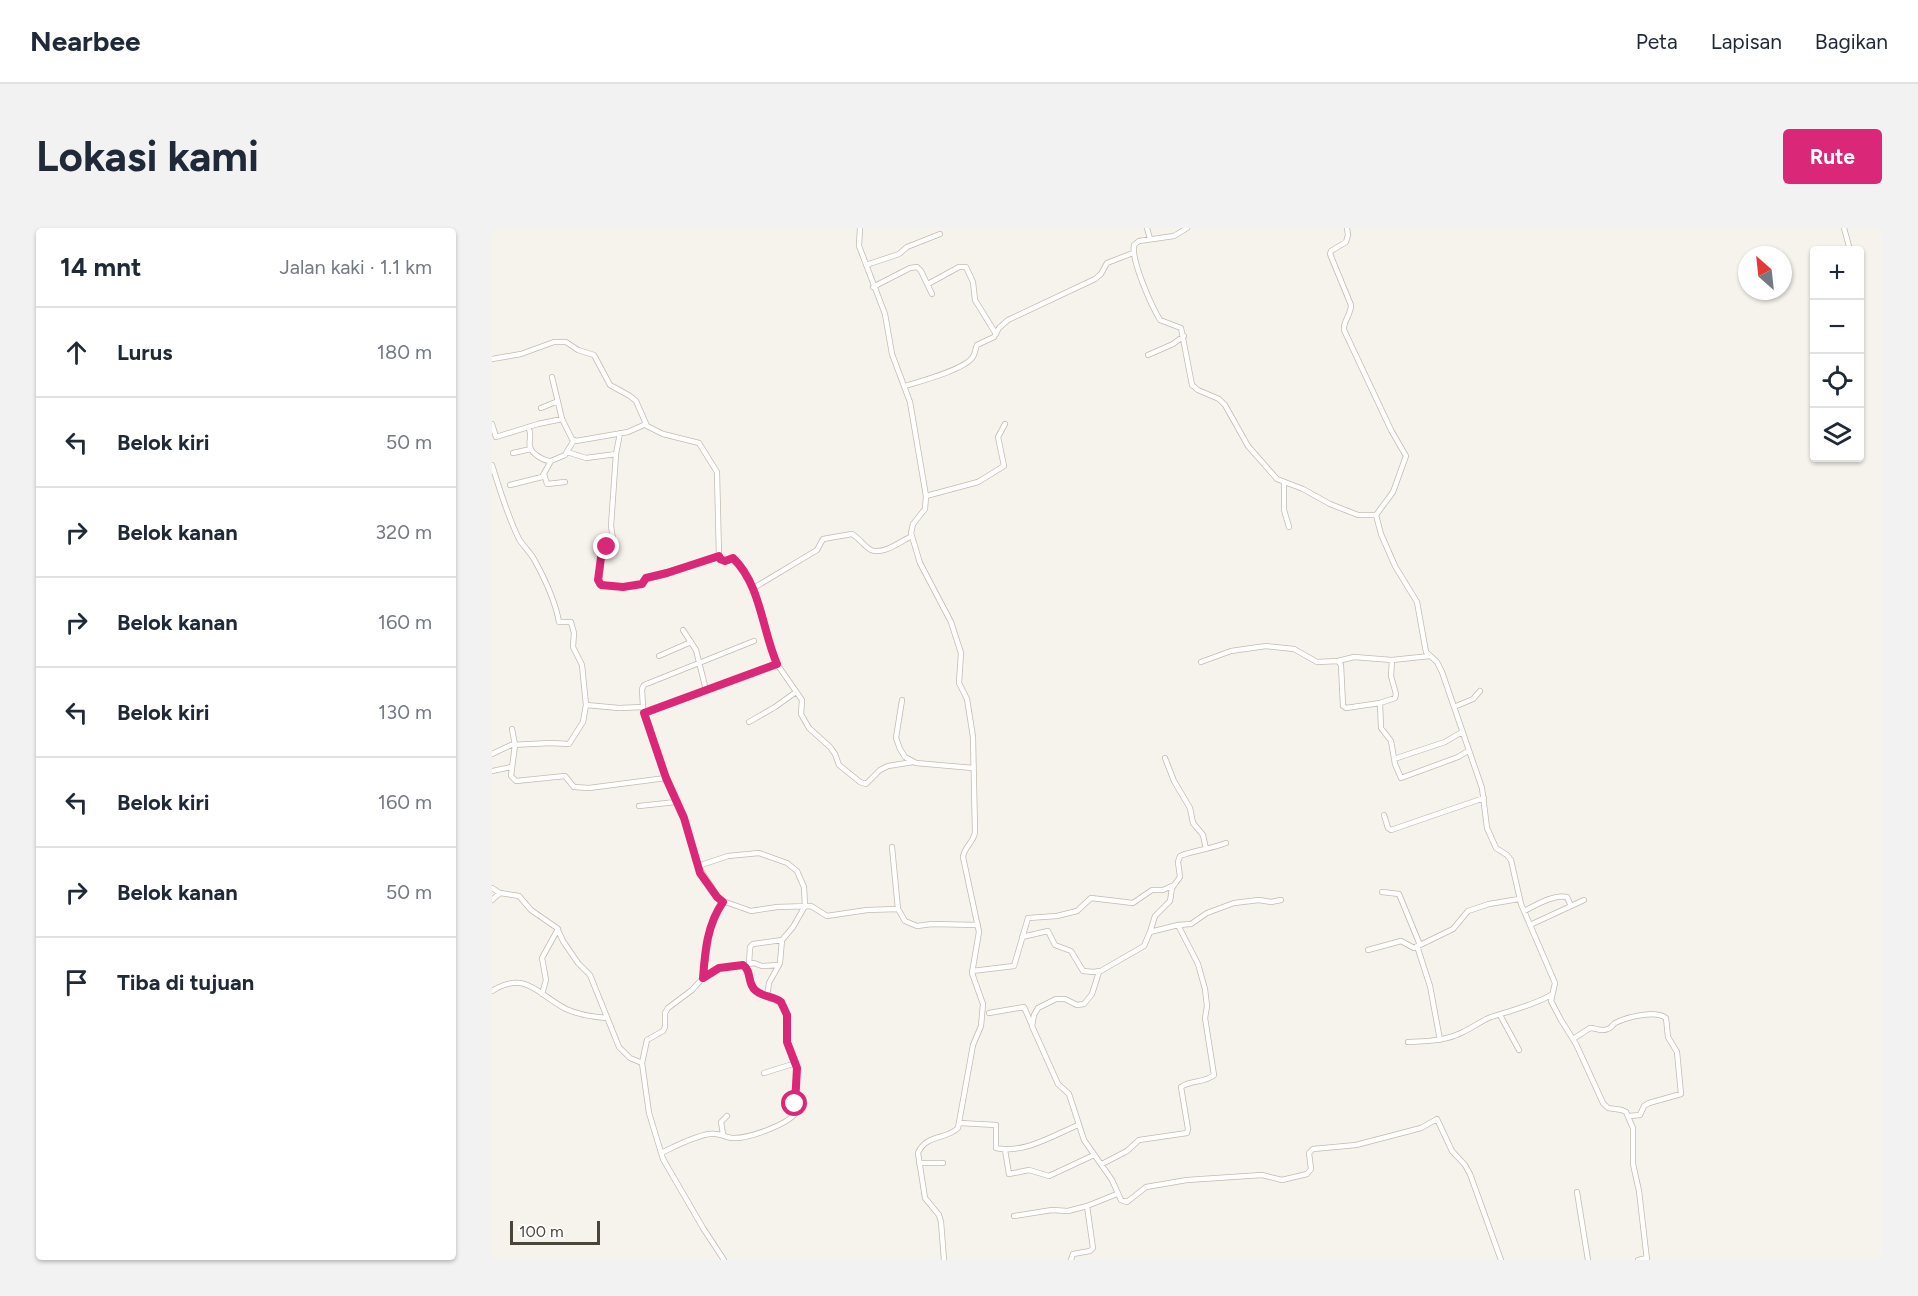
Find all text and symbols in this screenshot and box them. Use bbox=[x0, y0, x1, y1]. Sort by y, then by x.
text: Nearbee bbox=[30, 24, 140, 58]
text: Peta bbox=[1636, 29, 1678, 54]
text: Lapisan bbox=[1711, 29, 1782, 54]
text: Bagikan bbox=[1815, 29, 1888, 54]
button: Rute bbox=[1783, 129, 1882, 184]
text: Lokasi kami bbox=[36, 131, 259, 182]
north arrow bbox=[1738, 246, 1792, 300]
map controls bbox=[1810, 246, 1864, 462]
button: + bbox=[1810, 246, 1864, 300]
text: 14 mnt bbox=[60, 251, 142, 283]
text: Jalan kaki · 1.1 km bbox=[279, 255, 432, 279]
button: − bbox=[1810, 300, 1864, 354]
icon: ahead bbox=[60, 336, 93, 369]
text: Lurus bbox=[117, 339, 172, 366]
text: 180 m bbox=[377, 340, 432, 364]
button: locate bbox=[1810, 354, 1864, 408]
button: layers bbox=[1810, 408, 1864, 462]
icon: left bbox=[60, 426, 93, 459]
text: Belok kiri bbox=[117, 429, 210, 456]
text: 50 m bbox=[386, 430, 432, 454]
icon: right bbox=[60, 516, 93, 549]
text: Belok kanan bbox=[117, 519, 238, 546]
text: 320 m bbox=[375, 520, 432, 544]
route end bbox=[593, 533, 619, 559]
icon: right bbox=[60, 606, 93, 639]
text: Belok kanan bbox=[117, 609, 238, 636]
text: 160 m bbox=[378, 610, 432, 634]
icon: left bbox=[60, 696, 93, 729]
text: Belok kiri bbox=[117, 699, 210, 726]
text: 130 m bbox=[378, 700, 432, 724]
icon: left bbox=[60, 786, 93, 819]
text: Belok kiri bbox=[117, 789, 210, 816]
text: 160 m bbox=[378, 790, 432, 814]
icon: right bbox=[60, 876, 93, 909]
text: Belok kanan bbox=[117, 879, 238, 906]
text: 50 m bbox=[386, 880, 432, 904]
icon: arrive bbox=[60, 966, 93, 999]
text: Tiba di tujuan bbox=[117, 969, 254, 996]
route start bbox=[781, 1090, 807, 1116]
scale bar bbox=[510, 1218, 600, 1246]
text: 100 m bbox=[519, 1222, 564, 1241]

